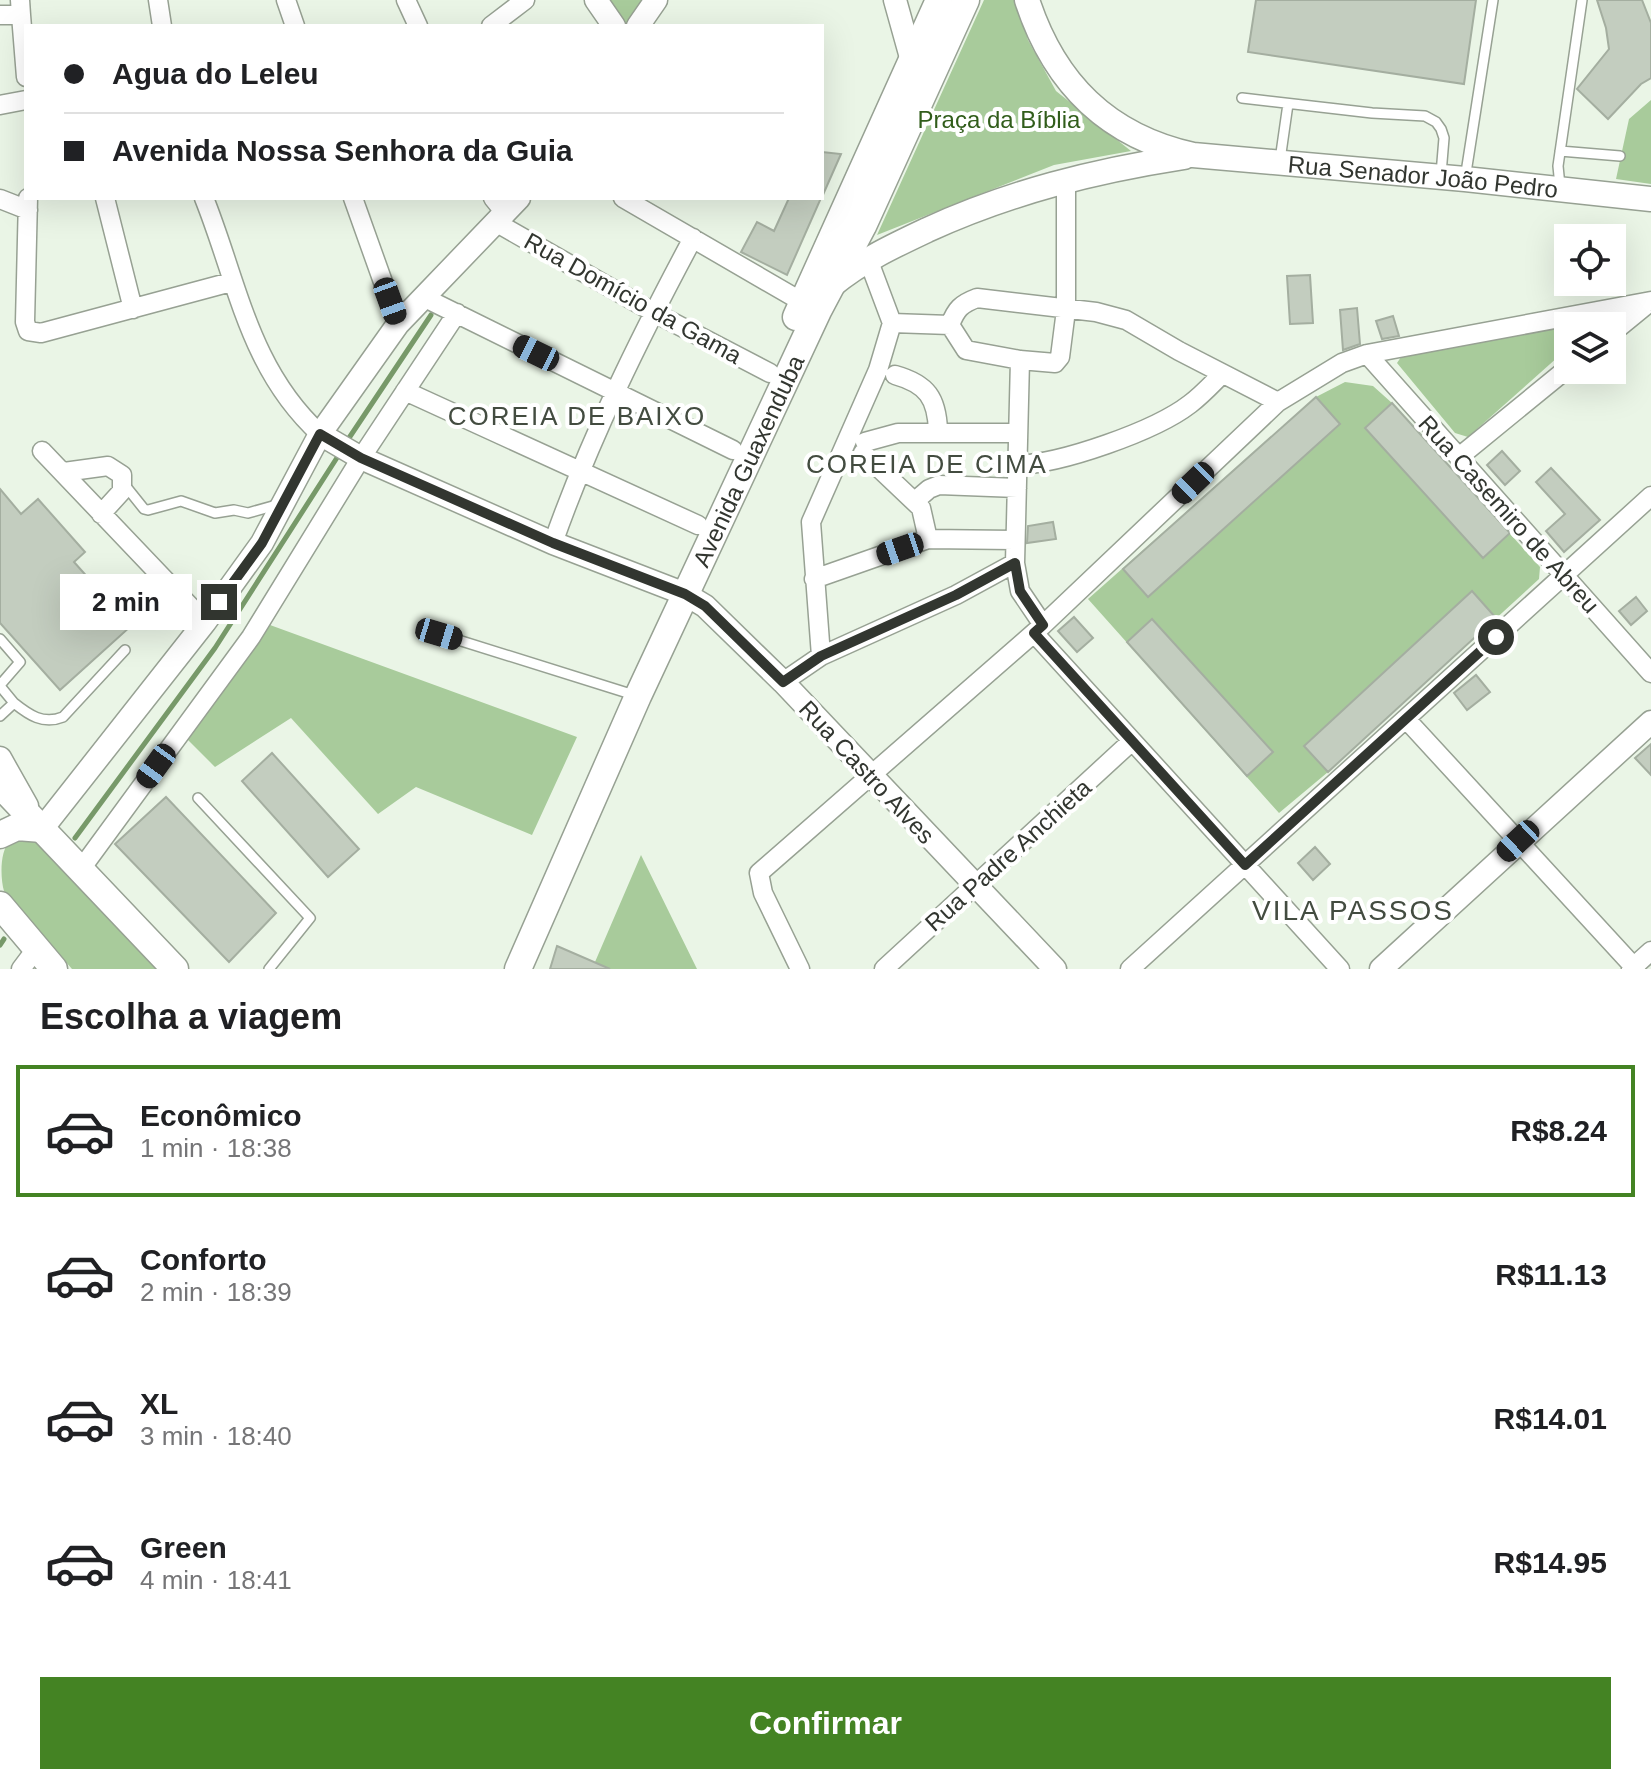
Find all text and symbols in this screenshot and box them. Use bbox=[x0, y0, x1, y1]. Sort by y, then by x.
text: Agua do Leleu bbox=[112, 57, 319, 90]
park label: Praça da Bíblia bbox=[918, 106, 1081, 133]
text: Avenida Nossa Senhora da Guia bbox=[112, 134, 573, 167]
street label: Rua Senador João Pedro bbox=[1287, 150, 1559, 202]
map controls bbox=[1554, 224, 1626, 384]
button: locate bbox=[1554, 224, 1626, 296]
street label: Rua Domício da Gama bbox=[520, 227, 747, 369]
car bbox=[371, 274, 409, 328]
button: layers bbox=[1554, 312, 1626, 384]
car bbox=[509, 332, 563, 374]
street label: Avenida Guaxenduba bbox=[687, 350, 809, 571]
district label: COREIA DE BAIXO bbox=[448, 401, 706, 431]
street label: Rua Casemiro de Abreu bbox=[1413, 410, 1605, 618]
district label: COREIA DE CIMA bbox=[806, 449, 1048, 479]
car bbox=[1167, 458, 1219, 508]
car bbox=[873, 530, 927, 568]
callout: 2 min bbox=[59, 574, 191, 630]
route end bbox=[201, 584, 237, 620]
text: 2 min bbox=[92, 587, 160, 617]
car bbox=[413, 616, 465, 652]
route start bbox=[1478, 619, 1514, 655]
street label: Rua Castro Alves bbox=[794, 695, 940, 849]
car bbox=[132, 740, 180, 792]
street label: Rua Padre Anchieta bbox=[920, 773, 1097, 936]
car bbox=[1492, 816, 1544, 866]
district label: VILA PASSOS bbox=[1252, 895, 1454, 926]
text: Escolha a viagem bbox=[40, 996, 342, 1037]
icon: car bbox=[44, 1095, 116, 1167]
text: Econômico bbox=[140, 1099, 302, 1132]
text: R$8.24 bbox=[1510, 1114, 1607, 1147]
text: 1 min · 18:38 bbox=[140, 1133, 292, 1163]
icon: car bbox=[44, 1239, 116, 1311]
text: Conforto bbox=[140, 1243, 267, 1276]
text: R$11.13 bbox=[1495, 1258, 1607, 1291]
text: 2 min · 18:39 bbox=[140, 1277, 292, 1307]
icon: car bbox=[44, 1383, 116, 1455]
text: XL bbox=[140, 1387, 178, 1420]
text: R$14.01 bbox=[1494, 1402, 1607, 1435]
text: 3 min · 18:40 bbox=[140, 1421, 292, 1451]
icon: car bbox=[44, 1527, 116, 1599]
text: Green bbox=[140, 1531, 227, 1564]
text: R$14.95 bbox=[1494, 1546, 1607, 1579]
text: 4 min · 18:41 bbox=[140, 1565, 292, 1595]
button: Confirmar bbox=[40, 1677, 1611, 1769]

